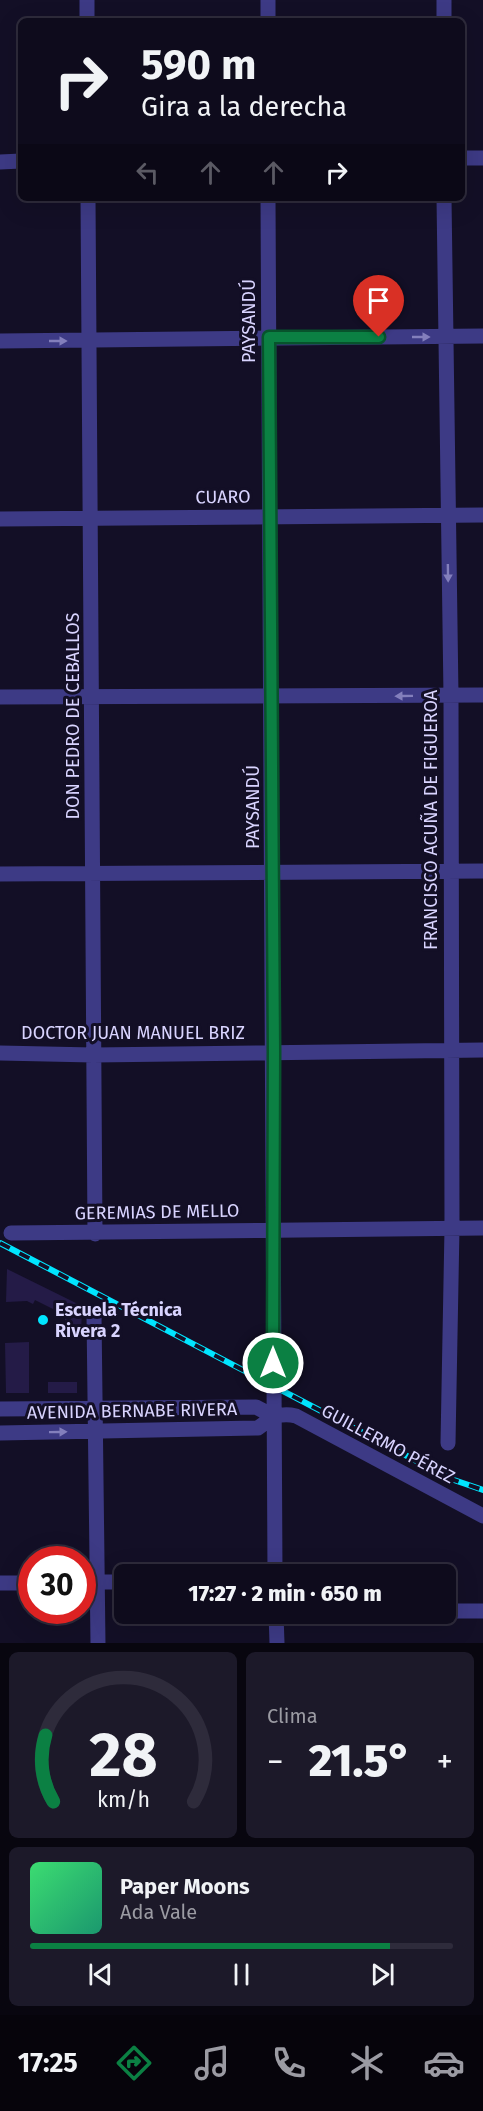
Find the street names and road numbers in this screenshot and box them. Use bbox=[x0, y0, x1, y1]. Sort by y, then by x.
street label: PAYSANDÚ bbox=[237, 279, 260, 363]
street label: CUARO bbox=[195, 486, 251, 508]
street label: DON PEDRO DE CEBALLOS bbox=[62, 612, 84, 820]
street label: FRANCISCO ACUÑA DE FIGUEROA bbox=[419, 689, 442, 950]
street label: PAYSANDÚ bbox=[241, 765, 264, 849]
street label: DOCTOR JUAN MANUEL BRIZ bbox=[21, 1022, 245, 1044]
street label: GEREMIAS DE MELLO bbox=[74, 1200, 240, 1224]
street label: AVENIDA BERNABE RIVERA bbox=[27, 1398, 238, 1424]
street label: GUILLERMO PÉREZ bbox=[318, 1399, 459, 1488]

